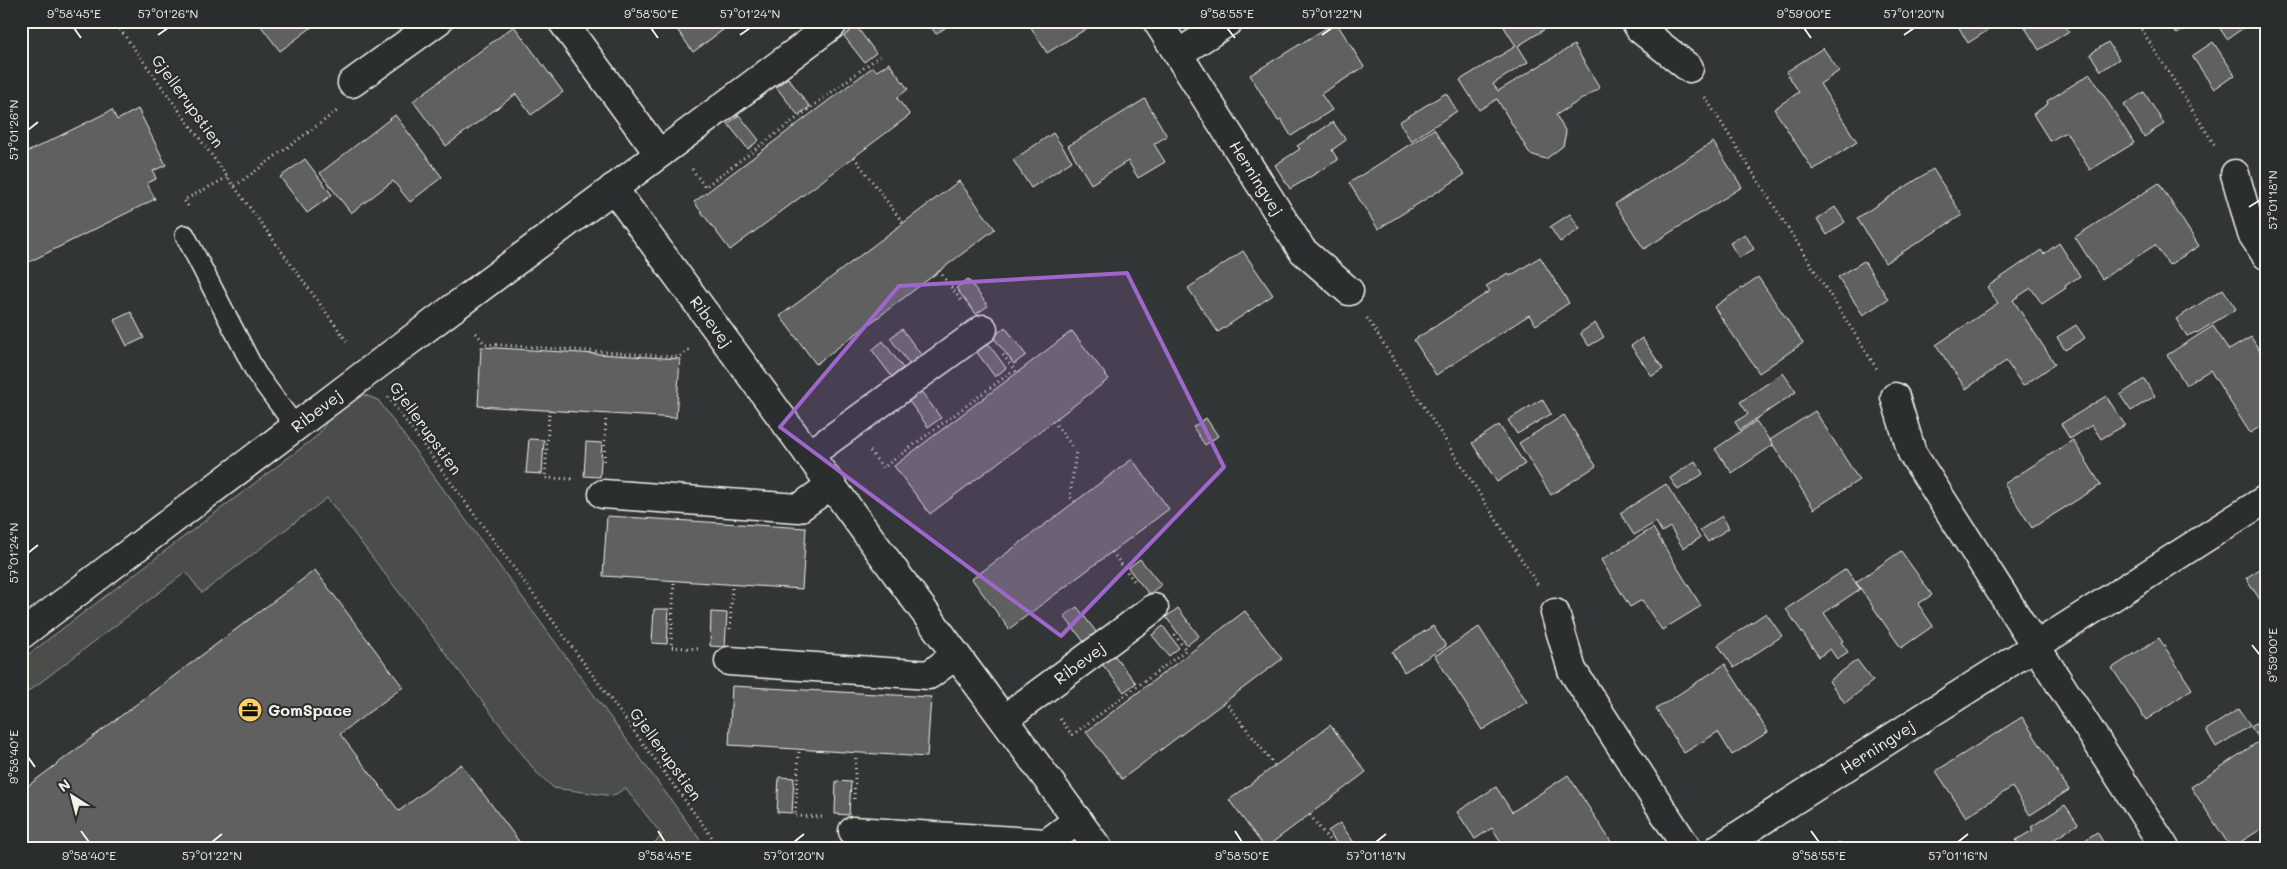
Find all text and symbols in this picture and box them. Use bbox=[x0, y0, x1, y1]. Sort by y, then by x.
text: 9°58'45"E bbox=[47, 5, 101, 21]
text: 57°01'26"N bbox=[138, 5, 198, 21]
text: 9°58'50"E bbox=[624, 5, 678, 21]
text: 57°01'24"N bbox=[720, 5, 780, 21]
text: 9°58'55"E bbox=[1200, 5, 1254, 21]
text: 57°01'22"N bbox=[1302, 5, 1362, 21]
text: 9°59'00"E bbox=[1777, 5, 1831, 21]
text: 57°01'20"N bbox=[1884, 5, 1944, 21]
street label: Gjellerupstien bbox=[148, 50, 229, 151]
text: 57°01'26"N bbox=[5, 100, 21, 160]
street label: Herningvej bbox=[1225, 136, 1289, 219]
text: 57°01'18"N bbox=[2264, 170, 2280, 230]
street label: Ribevej bbox=[686, 291, 738, 351]
street label: Gjellerupstien bbox=[386, 377, 467, 478]
street label: Ribevej bbox=[286, 384, 346, 437]
text: 57°01'24"N bbox=[5, 523, 21, 583]
text: 9°59'00"E bbox=[2264, 628, 2280, 682]
street label: Ribevej bbox=[1049, 637, 1109, 689]
office icon: GomSpace bbox=[237, 697, 263, 723]
place label: GomSpace bbox=[268, 699, 352, 720]
street label: Gjellerupstien bbox=[626, 703, 707, 804]
street label: Herningvej bbox=[1836, 715, 1919, 778]
text: 9°58'40"E bbox=[5, 730, 21, 784]
north arrow bbox=[48, 772, 98, 822]
text: N bbox=[54, 774, 74, 796]
text: 9°58'40"E bbox=[62, 847, 116, 863]
text: 57°01'22"N bbox=[182, 847, 242, 863]
text: 9°58'45"E bbox=[638, 847, 692, 863]
text: 57°01'20"N bbox=[764, 847, 824, 863]
text: 9°58'50"E bbox=[1215, 847, 1269, 863]
text: 57°01'18"N bbox=[1346, 847, 1406, 863]
text: 9°58'55"E bbox=[1792, 847, 1846, 863]
text: 57°01'16"N bbox=[1928, 847, 1988, 863]

